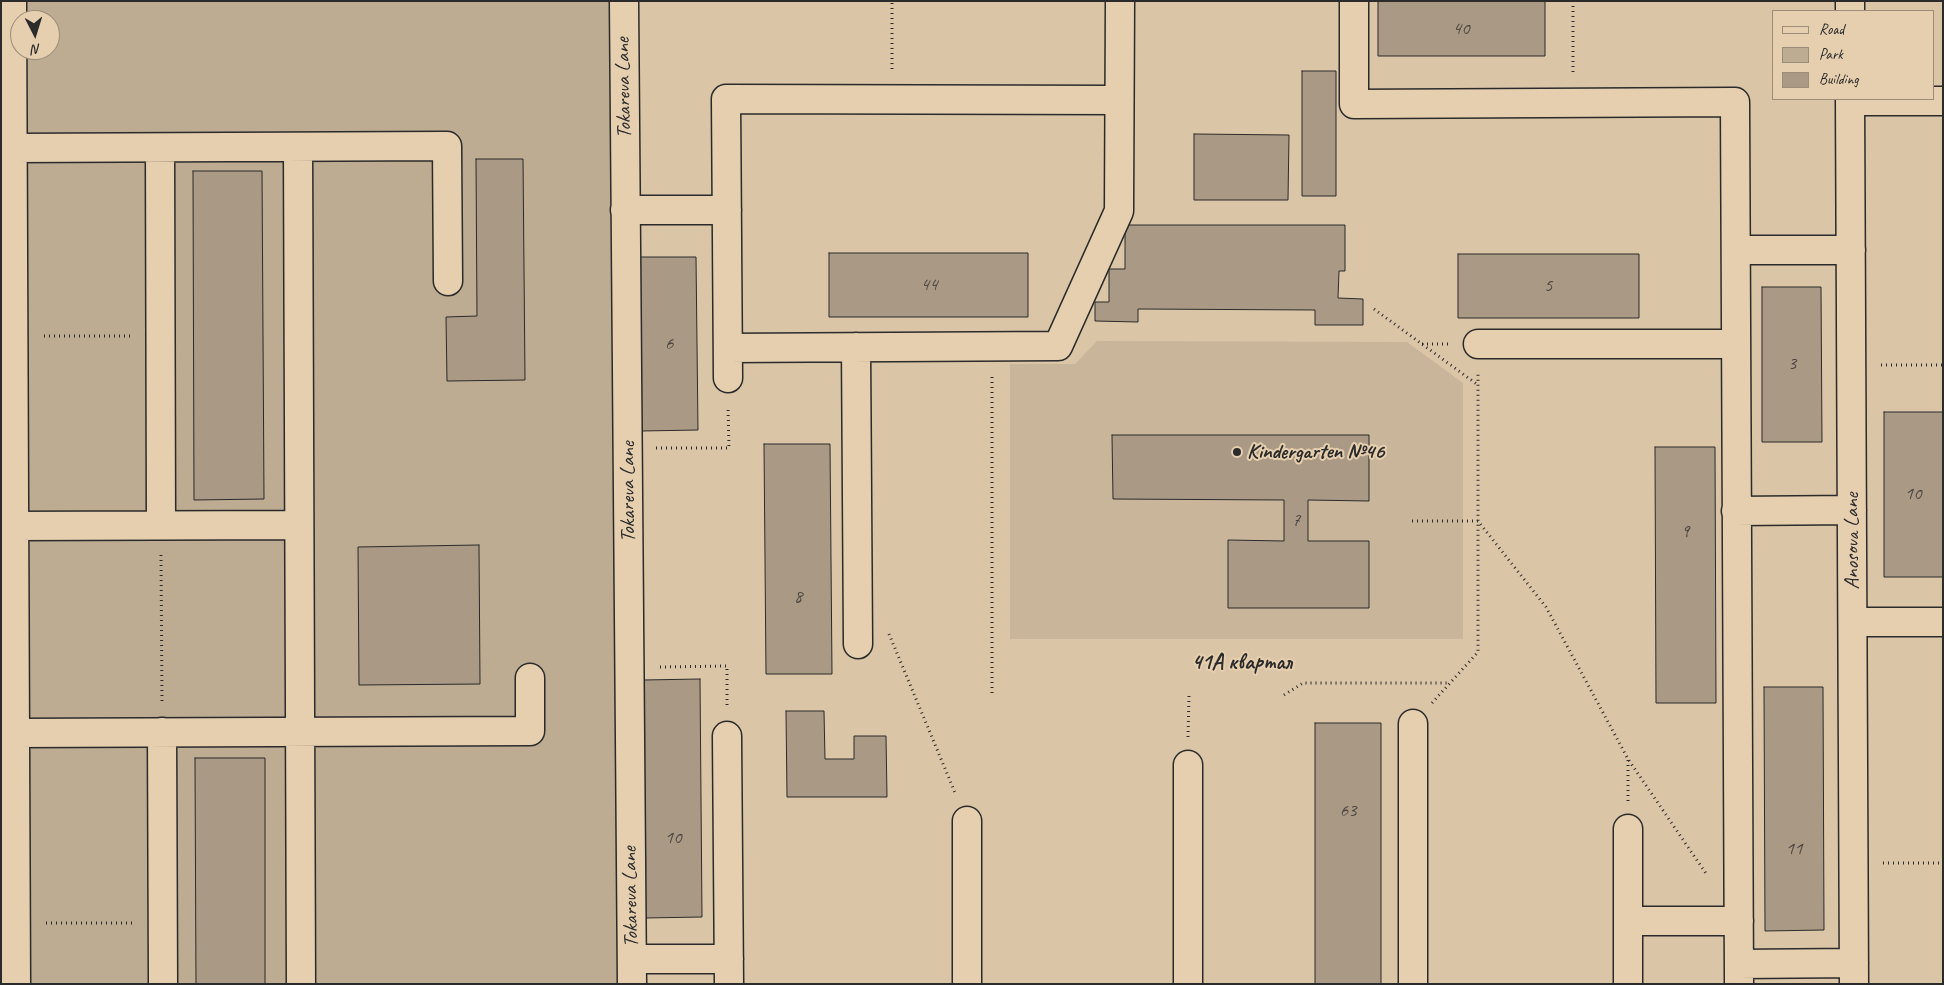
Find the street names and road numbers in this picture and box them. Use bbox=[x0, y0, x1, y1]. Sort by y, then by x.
street label: Tokareva Lane bbox=[611, 37, 637, 139]
street label: Tokareva Lane bbox=[615, 441, 641, 543]
street label: Anosova Lane bbox=[1839, 493, 1865, 589]
street label: Tokareva Lane bbox=[618, 846, 644, 948]

